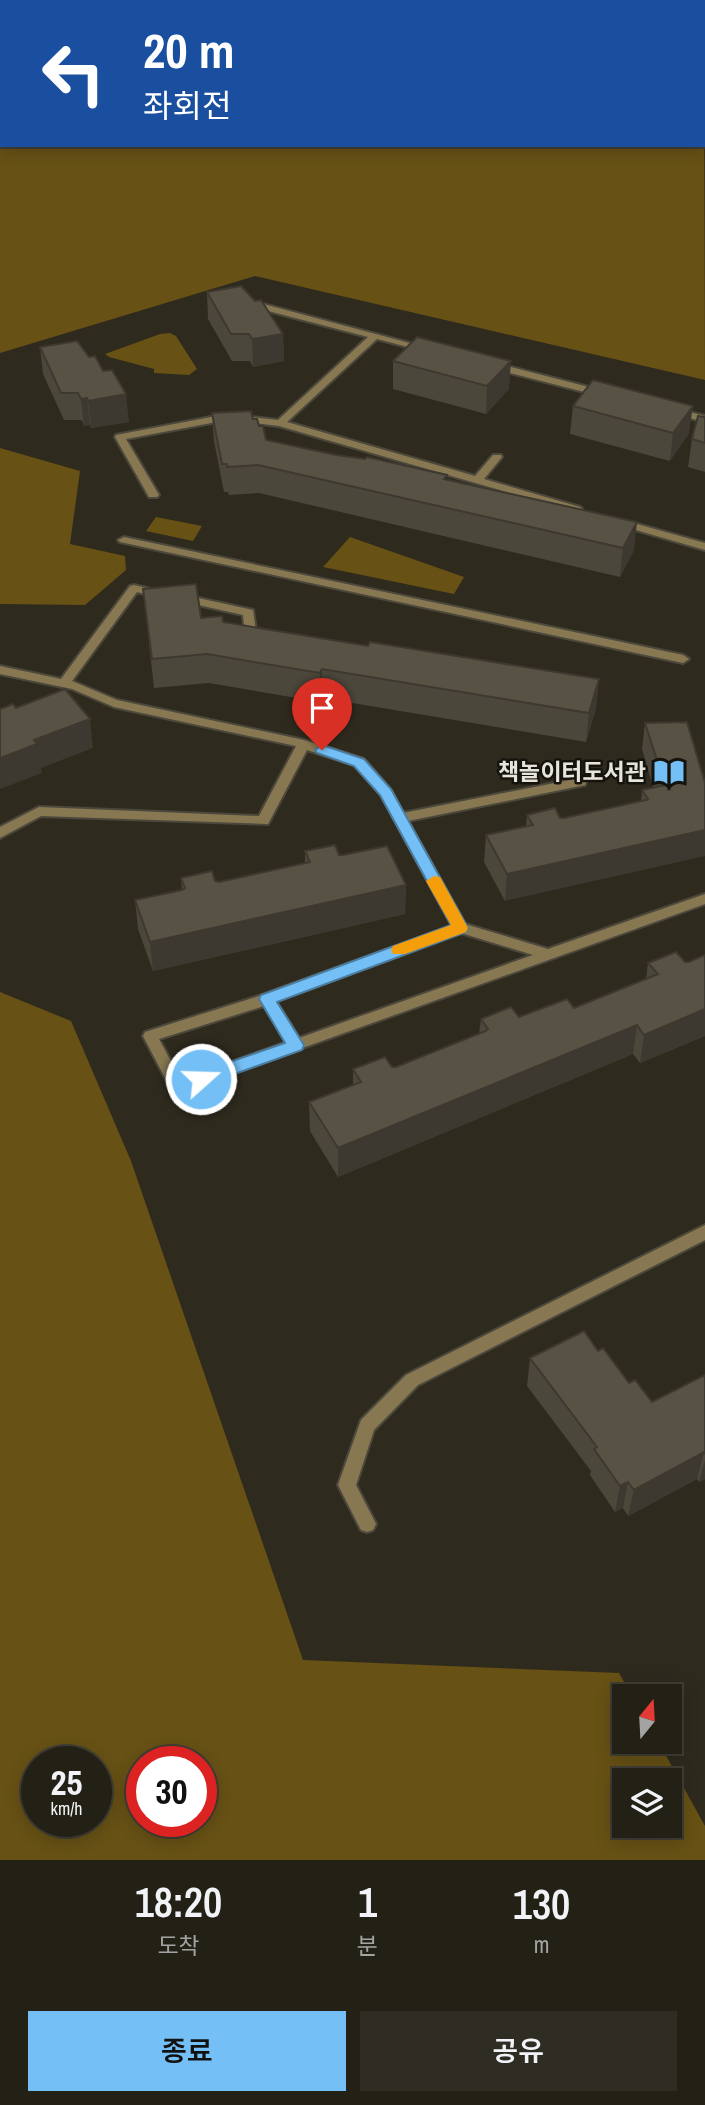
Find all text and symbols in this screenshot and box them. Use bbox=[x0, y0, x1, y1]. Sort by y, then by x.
text: 20 m bbox=[143, 17, 235, 83]
icon: left bbox=[28, 28, 119, 119]
text: 좌회전 bbox=[143, 84, 231, 127]
pin bbox=[292, 678, 352, 750]
icon: arrive bbox=[303, 689, 341, 727]
library icon: 책놀이터도서관 bbox=[652, 755, 686, 789]
place label: 책놀이터도서관 bbox=[498, 756, 646, 787]
position arrow bbox=[164, 1042, 238, 1116]
north arrow bbox=[612, 1684, 682, 1754]
map controls bbox=[612, 1684, 682, 1838]
speed limit sign: 30 bbox=[126, 1746, 217, 1837]
text: 25 bbox=[51, 1759, 82, 1806]
button: layers bbox=[612, 1768, 682, 1838]
text: km/h bbox=[51, 1796, 83, 1821]
text: 18:20 bbox=[135, 1874, 222, 1930]
text: 1 bbox=[358, 1874, 377, 1930]
text: 130 bbox=[513, 1876, 570, 1932]
text: m bbox=[534, 1929, 549, 1960]
text: 도착 bbox=[157, 1930, 200, 1961]
text: 분 bbox=[357, 1930, 378, 1961]
button: 종료 bbox=[28, 2011, 346, 2091]
button: 공유 bbox=[360, 2011, 677, 2091]

